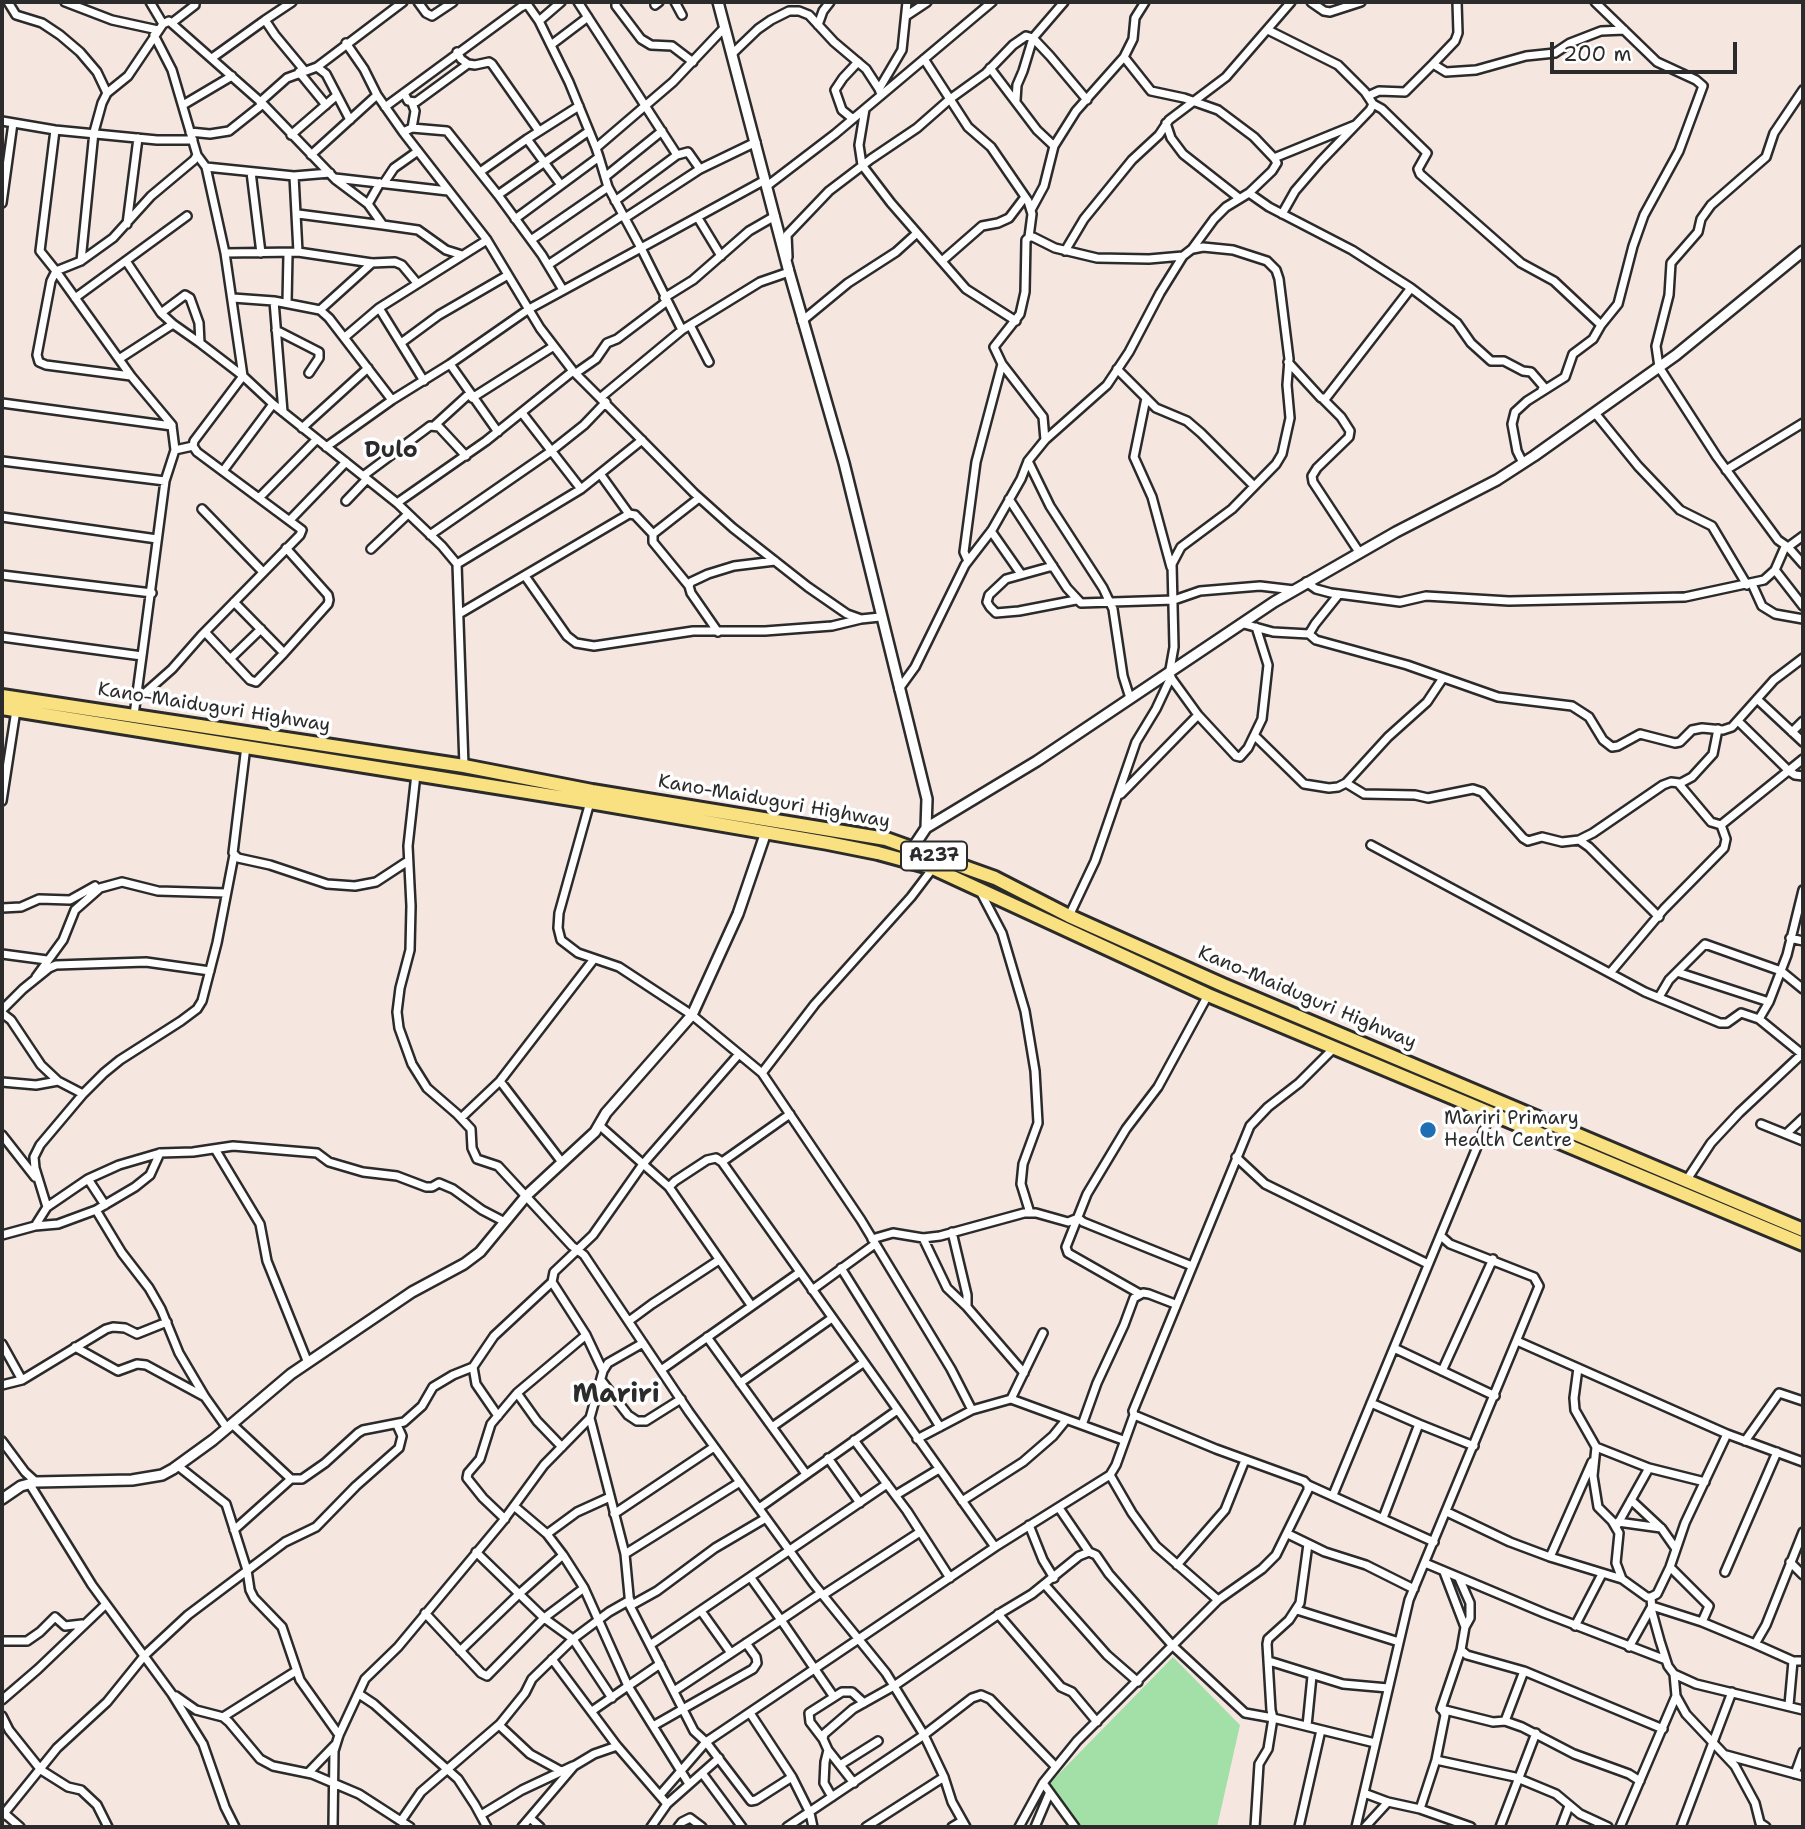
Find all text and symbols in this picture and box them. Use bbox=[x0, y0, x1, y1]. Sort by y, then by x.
scale bar bbox=[1553, 28, 1740, 72]
text: 200 m bbox=[1563, 40, 1632, 68]
district label: Dulo bbox=[364, 437, 418, 465]
street label: Kano-Maiduguri Highway bbox=[96, 678, 332, 738]
street label: Kano-Maiduguri Highway bbox=[656, 770, 892, 834]
road number: A237 bbox=[901, 842, 967, 870]
street label: Kano-Maiduguri Highway bbox=[1194, 942, 1420, 1054]
place label: Mariri Primary Health Centre bbox=[1444, 1108, 1579, 1152]
marker: Mariri Primary Health Centre bbox=[1418, 1120, 1438, 1140]
district label: Mariri bbox=[572, 1379, 660, 1411]

